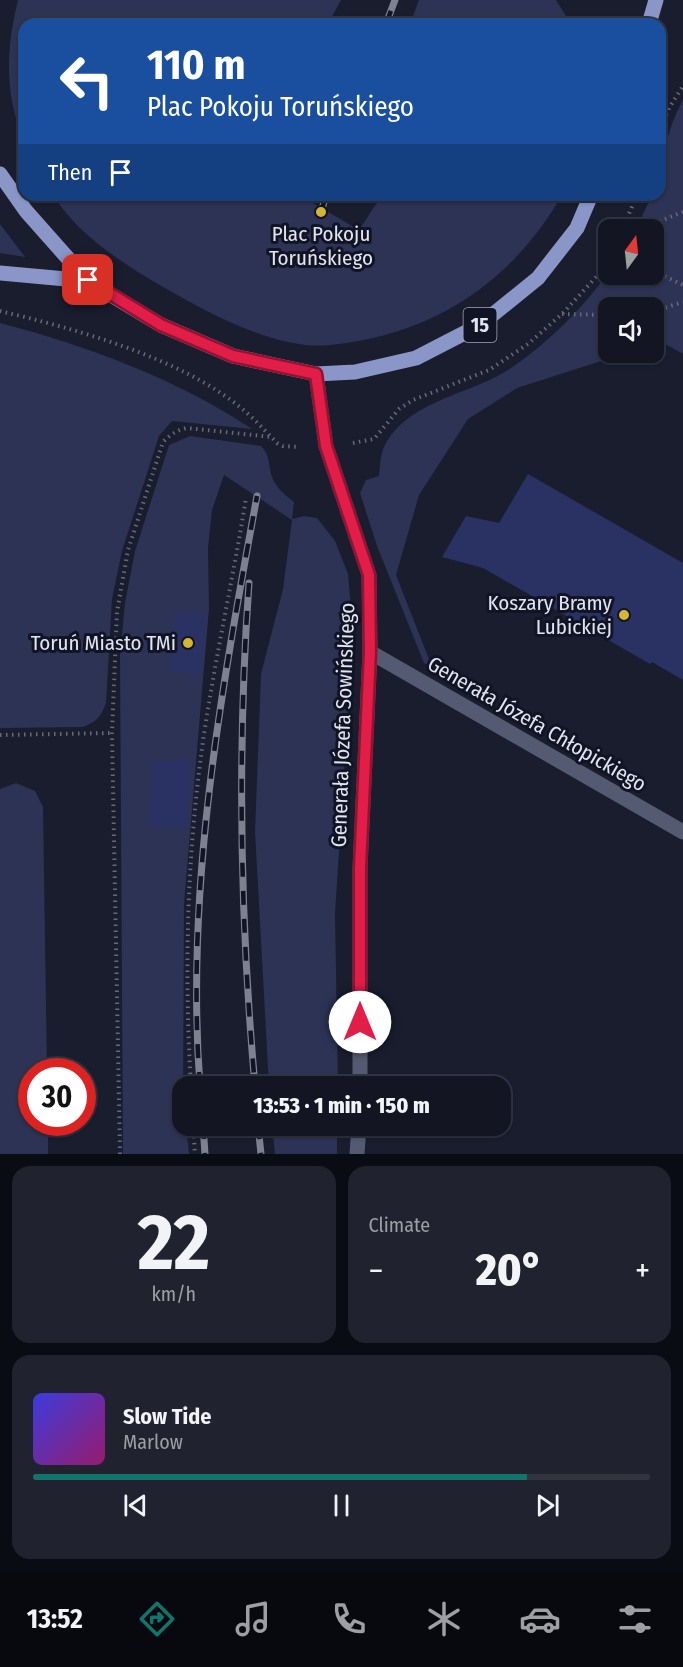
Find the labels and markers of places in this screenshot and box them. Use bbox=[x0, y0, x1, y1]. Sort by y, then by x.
marker: Plac Pokoju Toruńskiego bbox=[314, 205, 328, 219]
place label: Plac Pokoju Toruńskiego bbox=[269, 221, 373, 271]
pin bbox=[62, 254, 113, 305]
place label: Koszary Bramy Lubickiej bbox=[487, 590, 613, 640]
marker: Koszary Bramy Lubickiej bbox=[617, 608, 631, 622]
place label: Toruń Miasto TMi bbox=[31, 630, 176, 656]
marker: Toruń Miasto TMi bbox=[181, 636, 195, 650]

